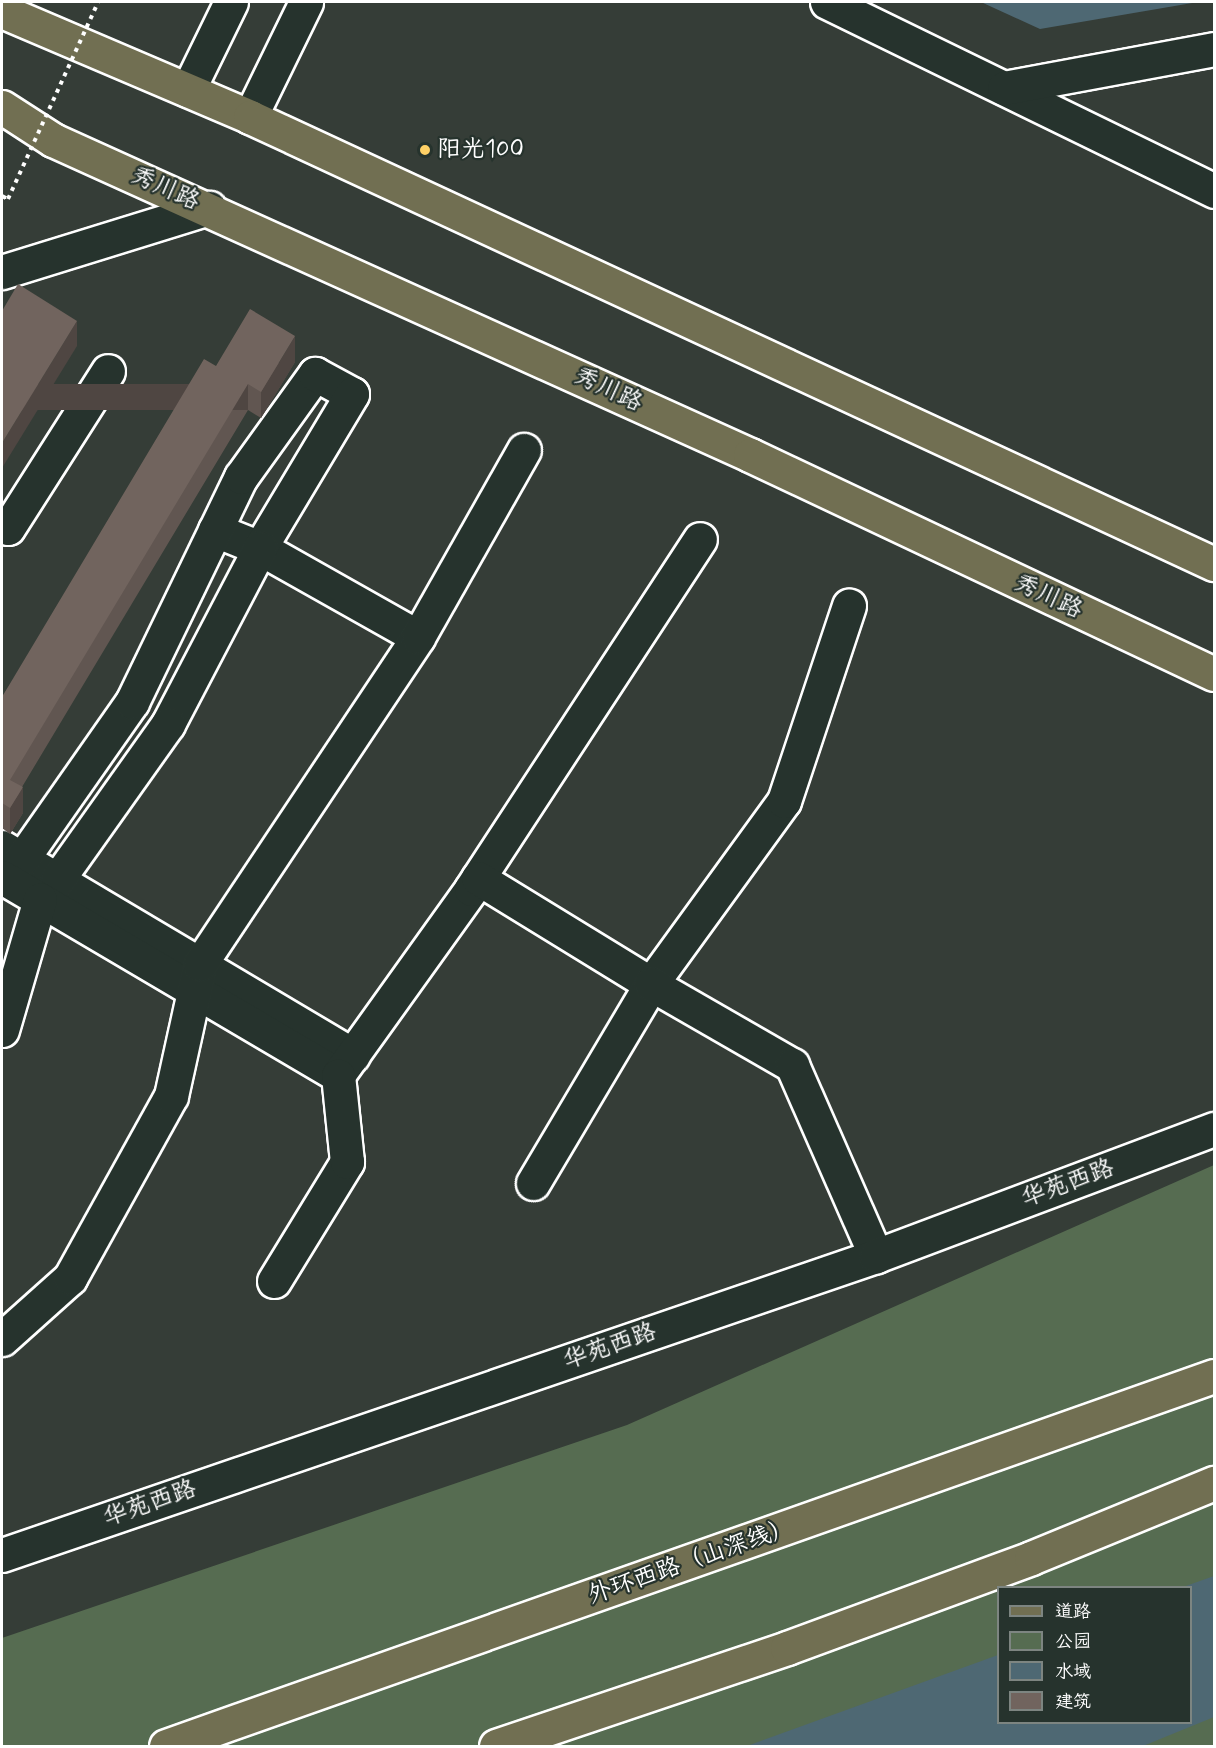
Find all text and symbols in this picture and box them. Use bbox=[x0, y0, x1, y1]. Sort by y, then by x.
place label: 阳光100 bbox=[437, 136, 524, 164]
marker: 阳光100 bbox=[418, 143, 432, 157]
street label: 秀川路 bbox=[126, 161, 204, 217]
street label: 秀川路 bbox=[569, 362, 647, 418]
street label: 秀川路 bbox=[1009, 569, 1087, 625]
street label: 华苑西路 bbox=[1018, 1154, 1118, 1214]
street label: 华苑西路 bbox=[560, 1318, 660, 1376]
street label: 华苑西路 bbox=[100, 1475, 200, 1533]
street label: 外环西路（山深线） bbox=[584, 1513, 798, 1611]
legend bbox=[997, 1586, 1192, 1724]
text: 道路 bbox=[1055, 1600, 1091, 1624]
text: 公园 bbox=[1055, 1630, 1091, 1654]
text: 水域 bbox=[1055, 1660, 1091, 1684]
text: 建筑 bbox=[1055, 1690, 1091, 1714]

